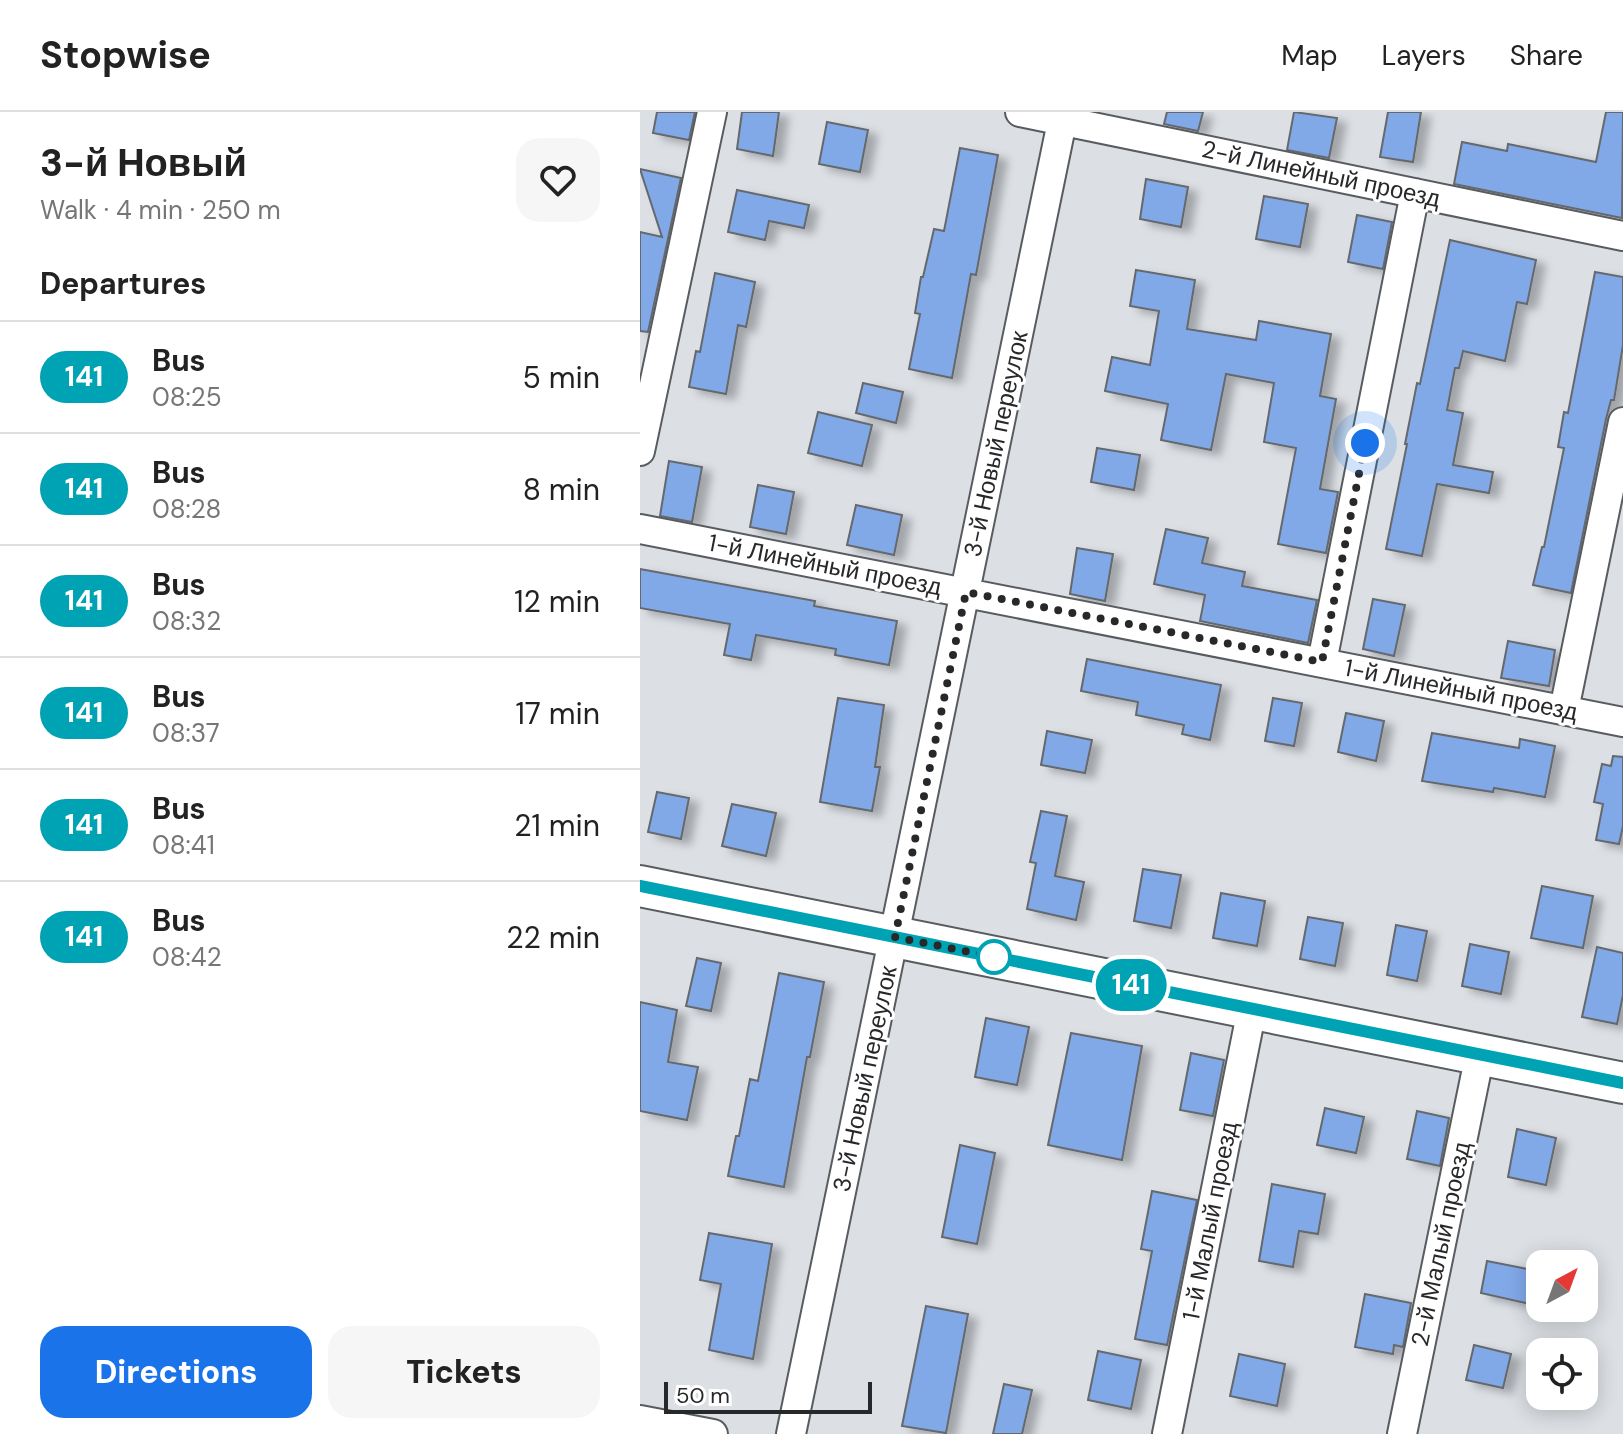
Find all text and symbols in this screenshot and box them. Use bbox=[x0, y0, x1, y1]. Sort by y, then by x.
text: Stopwise bbox=[40, 30, 211, 80]
text: Map bbox=[1281, 37, 1338, 74]
text: Layers bbox=[1382, 37, 1466, 74]
text: Share bbox=[1510, 37, 1583, 74]
street label: 2-й Линейный проезд bbox=[1199, 133, 1443, 214]
text: 3-й Новый bbox=[40, 138, 247, 188]
button: heart bbox=[516, 138, 600, 222]
text: Walk · 4 min · 250 m bbox=[40, 193, 281, 227]
text: Departures bbox=[40, 264, 206, 303]
street label: 3-й Новый переулок bbox=[956, 328, 1035, 560]
text: Bus bbox=[152, 341, 206, 380]
text: 141 bbox=[65, 358, 103, 395]
text: 5 min bbox=[523, 358, 600, 397]
text: 08:25 bbox=[152, 380, 222, 414]
your location bbox=[1345, 423, 1385, 463]
text: Bus bbox=[152, 453, 206, 492]
text: 141 bbox=[65, 470, 103, 507]
text: 8 min bbox=[523, 470, 600, 509]
text: 08:28 bbox=[152, 492, 221, 526]
street label: 1-й Линейный проезд bbox=[706, 527, 944, 602]
text: Bus bbox=[152, 565, 206, 604]
text: 141 bbox=[65, 582, 103, 619]
text: 12 min bbox=[514, 582, 600, 621]
text: 08:32 bbox=[152, 604, 221, 638]
street label: 1-й Линейный проезд bbox=[1342, 652, 1580, 727]
text: Bus bbox=[152, 677, 206, 716]
text: 141 bbox=[65, 694, 103, 731]
text: 17 min bbox=[515, 694, 600, 733]
text: 08:37 bbox=[152, 716, 220, 750]
text: Bus bbox=[152, 789, 206, 828]
text: 141 bbox=[65, 806, 103, 843]
text: 21 min bbox=[514, 806, 600, 845]
text: 08:41 bbox=[152, 828, 215, 862]
text: Bus bbox=[152, 901, 206, 940]
text: 141 bbox=[65, 918, 103, 955]
text: 22 min bbox=[506, 918, 600, 957]
text: 08:42 bbox=[152, 940, 222, 974]
unlabelled marker bbox=[977, 940, 1011, 974]
line badge: 141 bbox=[1085, 959, 1177, 1011]
street label: 3-й Новый переулок bbox=[825, 963, 904, 1195]
text: 141 bbox=[1112, 966, 1150, 1003]
street label: 1-й Малый проезд bbox=[1175, 1119, 1244, 1323]
street label: 2-й Малый проезд bbox=[1404, 1139, 1477, 1349]
north arrow bbox=[1526, 1250, 1598, 1322]
map controls bbox=[1526, 1250, 1598, 1410]
button: Directions bbox=[40, 1326, 312, 1418]
button: Tickets bbox=[328, 1326, 600, 1418]
button: locate bbox=[1526, 1338, 1598, 1410]
scale bar bbox=[664, 1378, 872, 1414]
text: 50 m bbox=[676, 1381, 730, 1410]

